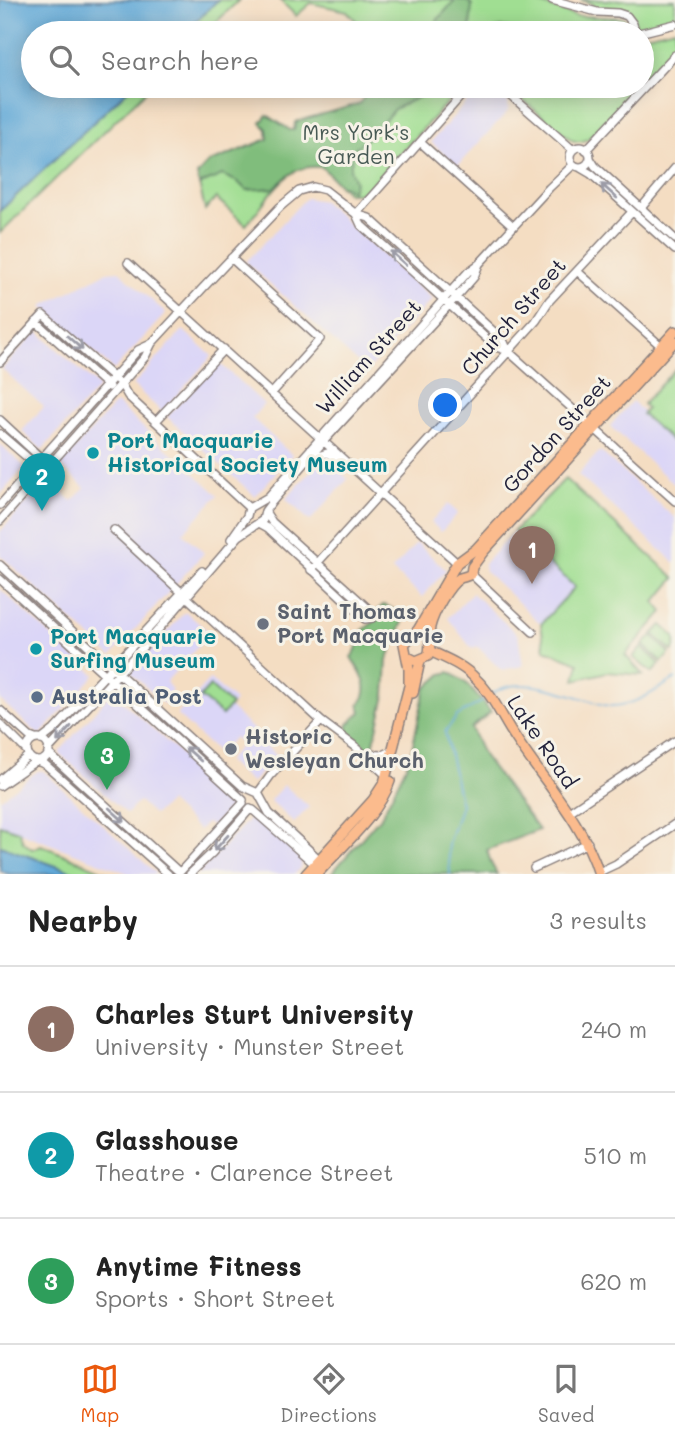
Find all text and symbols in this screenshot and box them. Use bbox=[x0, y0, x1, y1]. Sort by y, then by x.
search box bbox=[21, 21, 654, 98]
icon: search bbox=[45, 41, 83, 79]
text: Search here bbox=[101, 43, 259, 77]
park label: Mrs York's Garden bbox=[303, 118, 409, 169]
one-way arrow bbox=[600, 183, 618, 199]
one-way arrow bbox=[389, 250, 407, 266]
street label: Church Street bbox=[455, 252, 571, 380]
street label: William Street bbox=[309, 293, 427, 419]
one-way arrow bbox=[65, 334, 83, 350]
street label: Gordon Street bbox=[496, 368, 616, 498]
your location bbox=[428, 388, 462, 422]
place label: Port Macquarie Historical Society Museum bbox=[107, 426, 388, 478]
marker: Port Macquarie Historical Society Museum bbox=[85, 445, 101, 461]
pin: 2 bbox=[19, 453, 65, 511]
pin: 1 bbox=[509, 526, 555, 584]
place label: Saint Thomas Port Macquarie bbox=[277, 597, 443, 648]
marker: Saint Thomas Port Macquarie bbox=[255, 616, 271, 632]
place label: Port Macquarie Surfing Museum bbox=[50, 622, 216, 673]
marker: Port Macquarie Surfing Museum bbox=[28, 641, 44, 657]
place label: Australia Post bbox=[51, 682, 202, 709]
marker: Australia Post bbox=[29, 689, 45, 705]
street label: Lake Road bbox=[502, 689, 584, 793]
place label: Historic Wesleyan Church bbox=[245, 722, 424, 774]
one-way arrow bbox=[56, 725, 72, 743]
pin: 3 bbox=[84, 732, 130, 790]
marker: Historic Wesleyan Church bbox=[223, 741, 239, 757]
one-way arrow bbox=[185, 745, 202, 762]
one-way arrow bbox=[107, 807, 125, 823]
one-way arrow bbox=[213, 834, 229, 852]
text: Nearby bbox=[28, 900, 138, 940]
text: 3 results bbox=[550, 905, 647, 935]
text: Charles Sturt University bbox=[95, 997, 414, 1031]
text: 1 bbox=[46, 1014, 56, 1044]
text: 240 m bbox=[581, 1014, 647, 1044]
text: University · Munster Street bbox=[95, 1031, 404, 1061]
text: Glasshouse bbox=[95, 1123, 239, 1157]
text: 2 bbox=[45, 1140, 57, 1170]
text: 510 m bbox=[583, 1140, 647, 1170]
text: Theatre · Clarence Street bbox=[95, 1157, 393, 1187]
text: Anytime Fitness bbox=[95, 1249, 302, 1283]
text: 3 bbox=[44, 1266, 58, 1296]
text: 620 m bbox=[580, 1266, 647, 1296]
text: Sports · Short Street bbox=[95, 1283, 335, 1313]
tab: Map bbox=[81, 1360, 119, 1427]
tab: Directions bbox=[280, 1360, 377, 1427]
tab: Saved bbox=[538, 1360, 594, 1427]

